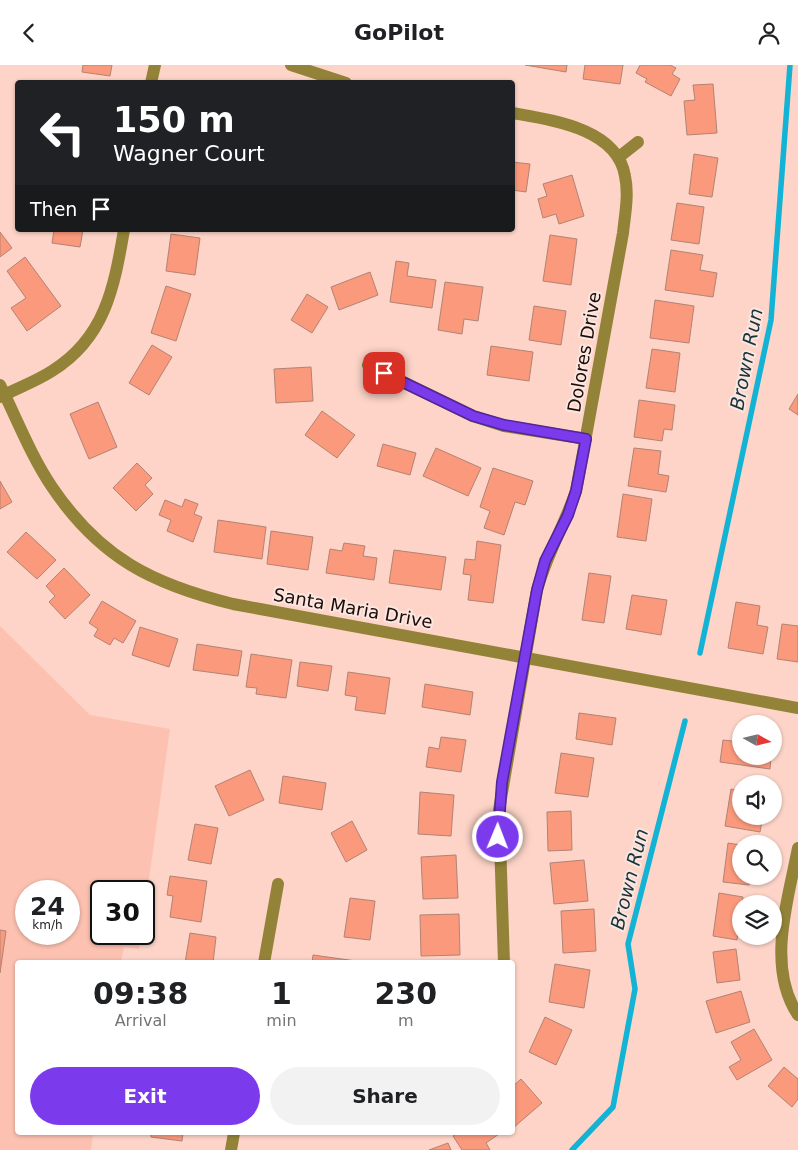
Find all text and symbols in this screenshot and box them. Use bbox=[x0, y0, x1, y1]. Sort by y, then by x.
icon: back bbox=[15, 19, 43, 47]
icon: person bbox=[755, 19, 783, 47]
text: GoPilot bbox=[354, 20, 444, 45]
icon: left bbox=[30, 100, 95, 165]
text: 150 m bbox=[113, 100, 235, 140]
text: Wagner Court bbox=[113, 141, 265, 166]
icon: arrive bbox=[87, 195, 115, 223]
text: Then bbox=[30, 198, 77, 220]
street label: Dolores Drive bbox=[563, 290, 605, 414]
water label: Brown Run bbox=[725, 306, 767, 412]
pin bbox=[363, 352, 405, 394]
icon: arrive bbox=[370, 359, 398, 387]
street label: Santa Maria Drive bbox=[272, 584, 434, 632]
north arrow bbox=[732, 715, 782, 765]
map controls bbox=[732, 715, 782, 945]
button: sound bbox=[732, 775, 782, 825]
position arrow bbox=[471, 810, 523, 862]
water label: Brown Run bbox=[606, 826, 652, 932]
button: search bbox=[732, 835, 782, 885]
speed limit sign: 30 bbox=[90, 880, 155, 945]
text: 24 bbox=[30, 892, 65, 921]
button: layers bbox=[732, 895, 782, 945]
text: km/h bbox=[32, 918, 63, 932]
text: 09:38 bbox=[93, 976, 188, 1011]
text: 1 bbox=[271, 976, 292, 1011]
text: 230 bbox=[374, 976, 437, 1011]
text: Arrival bbox=[115, 1011, 167, 1030]
text: min bbox=[266, 1011, 297, 1030]
text: m bbox=[398, 1011, 414, 1030]
button: Exit bbox=[30, 1067, 260, 1125]
button: Share bbox=[270, 1067, 500, 1125]

